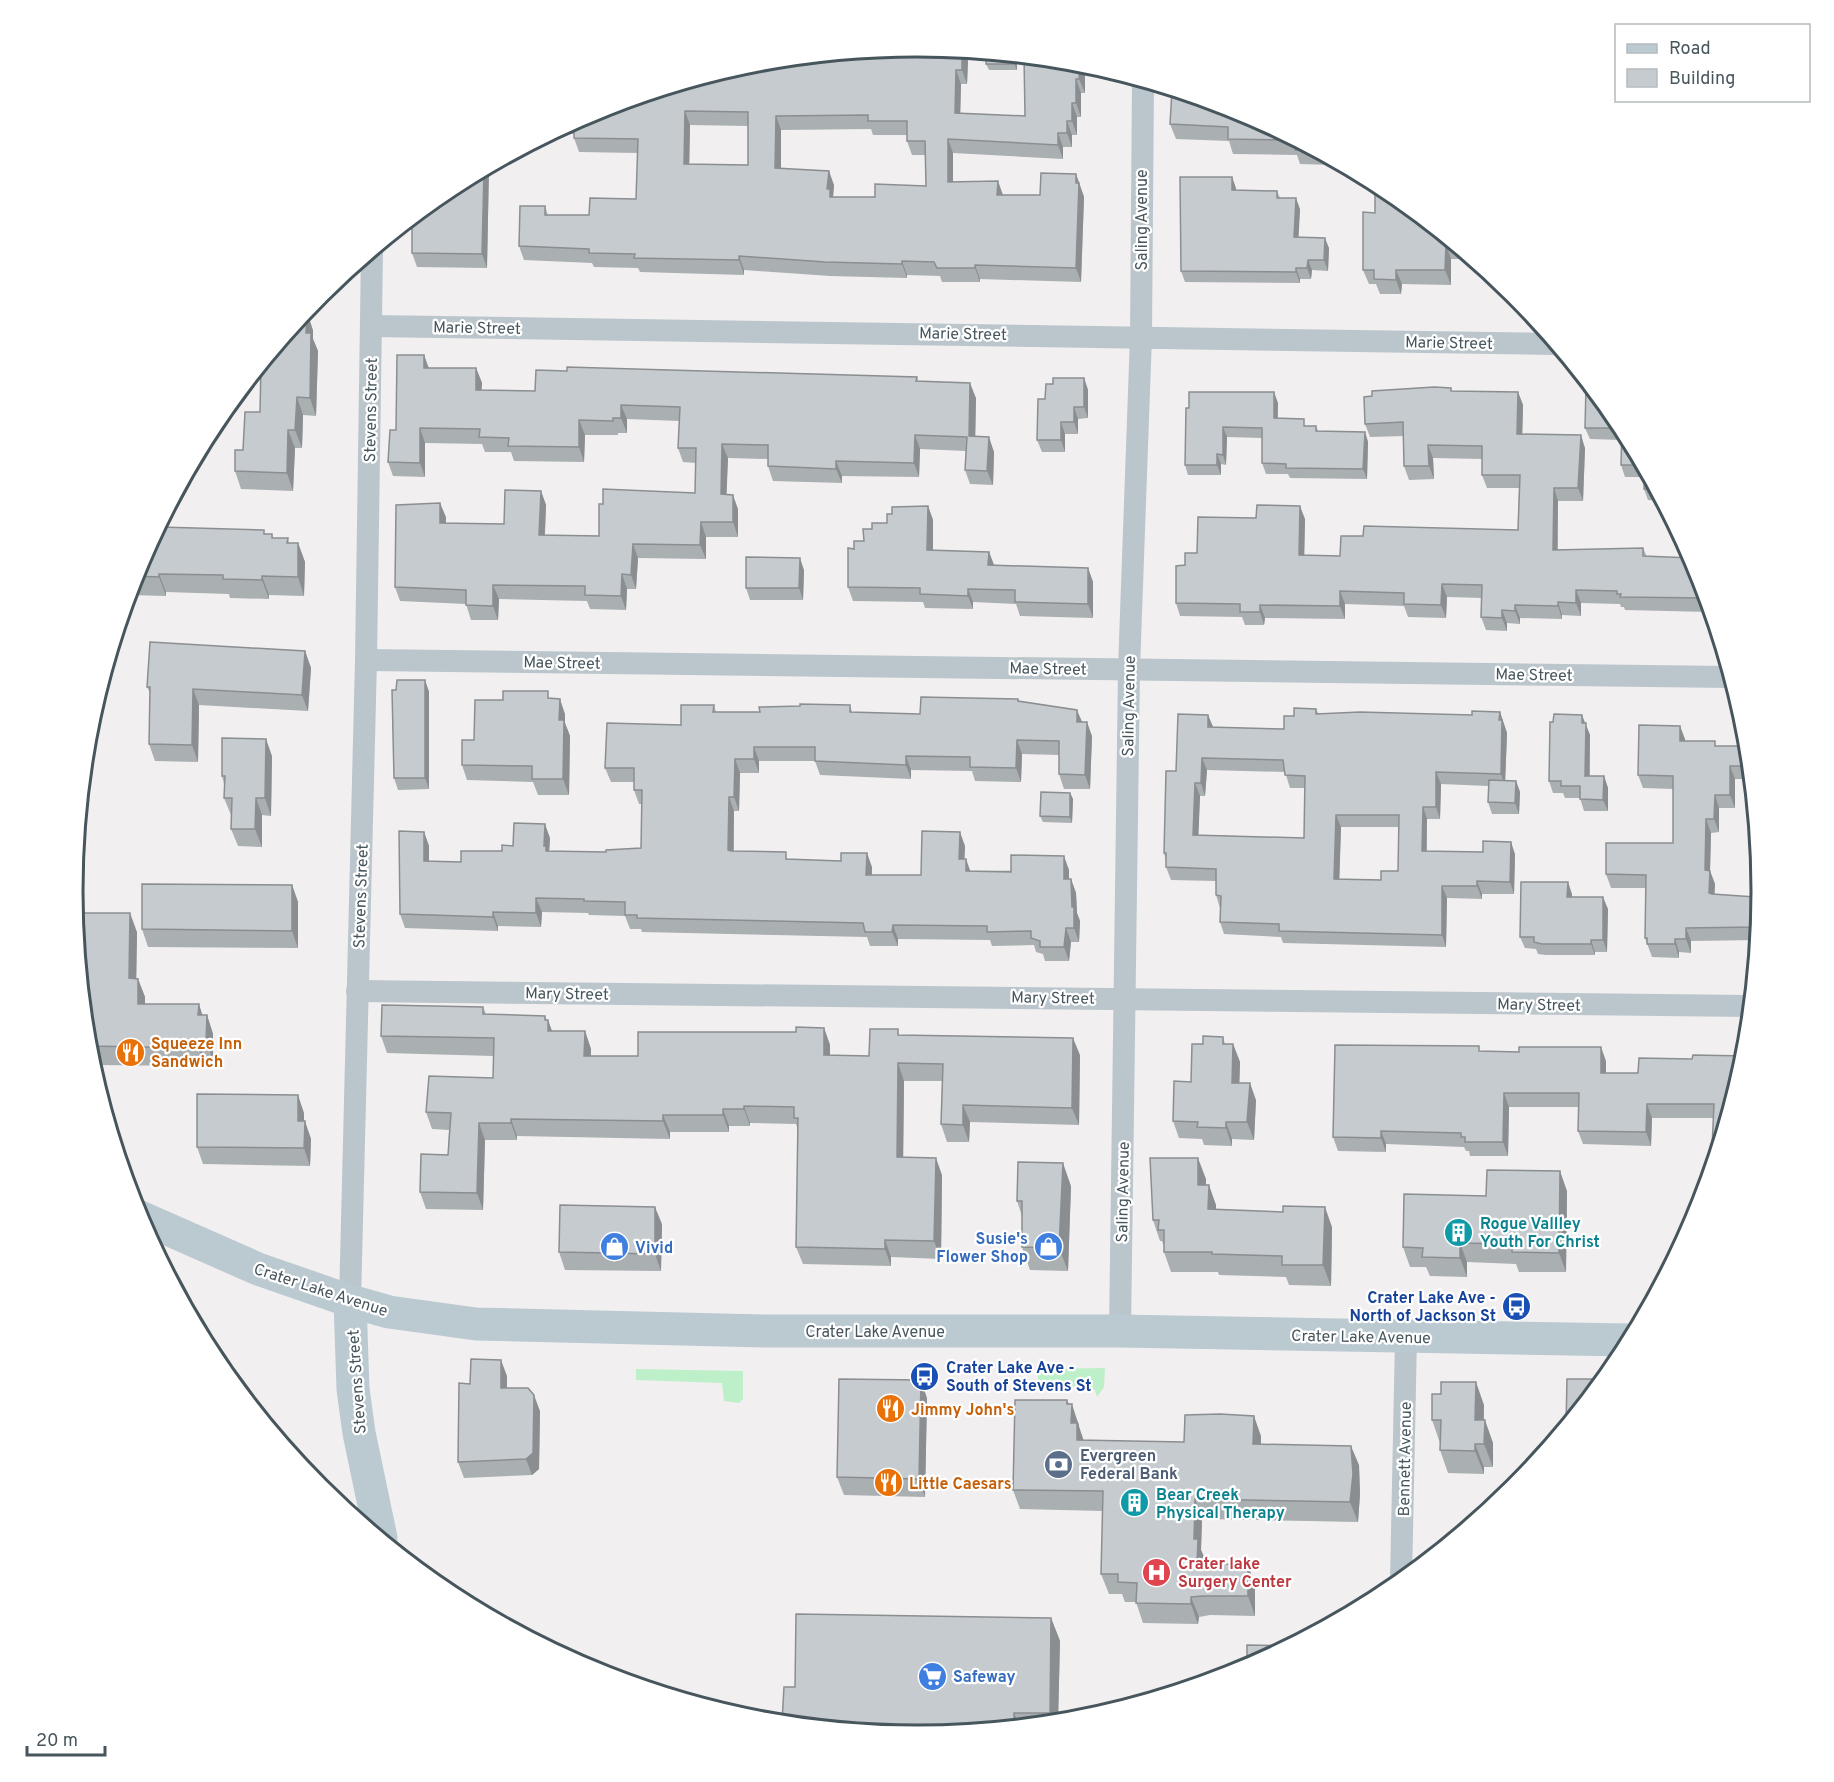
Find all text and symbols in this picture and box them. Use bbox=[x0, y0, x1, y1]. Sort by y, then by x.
legend bbox=[1615, 24, 1810, 102]
text: Road bbox=[1669, 38, 1711, 61]
text: Building bbox=[1669, 68, 1735, 91]
street label: Saling Avenue bbox=[1133, 169, 1153, 271]
street label: Marie Street bbox=[433, 318, 521, 340]
street label: Marie Street bbox=[919, 324, 1007, 346]
street label: Marie Street bbox=[1405, 333, 1493, 355]
street label: Stevens Street bbox=[361, 357, 383, 463]
street label: Mae Street bbox=[523, 653, 601, 675]
street label: Saling Avenue bbox=[1119, 655, 1141, 757]
street label: Mae Street bbox=[1009, 659, 1087, 681]
street label: Mae Street bbox=[1495, 665, 1573, 687]
street label: Stevens Street bbox=[350, 843, 374, 949]
street label: Mary Street bbox=[525, 984, 609, 1006]
street label: Mary Street bbox=[1011, 988, 1095, 1010]
street label: Mary Street bbox=[1497, 995, 1581, 1017]
place label: Squeeze Inn Sandwich bbox=[151, 1035, 242, 1073]
restaurant icon: Squeeze Inn Sandwich bbox=[114, 1036, 146, 1068]
street label: Saling Avenue bbox=[1113, 1141, 1135, 1243]
place label: Rogue Vallley Youth For Christ bbox=[1480, 1215, 1600, 1253]
building icon: Rogue Vallley Youth For Christ bbox=[1443, 1216, 1475, 1248]
place label: Susie's Flower Shop bbox=[936, 1230, 1028, 1268]
shop icon: Vivid bbox=[598, 1231, 630, 1263]
shop icon: Susie's Flower Shop bbox=[1033, 1231, 1065, 1263]
place label: Vivid bbox=[635, 1239, 673, 1259]
street label: Crater Lake Avenue bbox=[251, 1260, 390, 1322]
place label: Crater Lake Ave - North of Jackson St bbox=[1350, 1289, 1496, 1327]
bus stop icon: Crater Lake Ave - North of Jackson St bbox=[1501, 1290, 1533, 1322]
street label: Crater Lake Avenue bbox=[805, 1323, 945, 1343]
street label: Crater Lake Avenue bbox=[1291, 1327, 1431, 1349]
street label: Stevens Street bbox=[344, 1329, 372, 1435]
place label: Crater Lake Ave - South of Stevens St bbox=[946, 1359, 1092, 1397]
bus stop icon: Crater Lake Ave - South of Stevens St bbox=[909, 1360, 941, 1392]
restaurant icon: Jimmy John's bbox=[874, 1393, 906, 1425]
place label: Jimmy John's bbox=[911, 1401, 1014, 1421]
street label: Bennett Avenue bbox=[1395, 1401, 1417, 1517]
place label: Evergreen Federal Bank bbox=[1080, 1447, 1178, 1485]
bank icon: Evergreen Federal Bank bbox=[1043, 1448, 1075, 1480]
restaurant icon: Little Caesars bbox=[872, 1467, 904, 1499]
place label: Little Caesars bbox=[909, 1475, 1012, 1495]
place label: Bear Creek Physical Therapy bbox=[1156, 1486, 1285, 1524]
building icon: Bear Creek Physical Therapy bbox=[1119, 1487, 1151, 1519]
place label: Crater lake Surgery Center bbox=[1178, 1555, 1292, 1593]
hospital icon: Crater lake Surgery Center bbox=[1141, 1556, 1173, 1588]
supermarket icon: Safeway bbox=[916, 1660, 948, 1692]
place label: Safeway bbox=[953, 1668, 1016, 1688]
scale bar bbox=[27, 1719, 105, 1757]
text: 20 m bbox=[36, 1730, 78, 1753]

